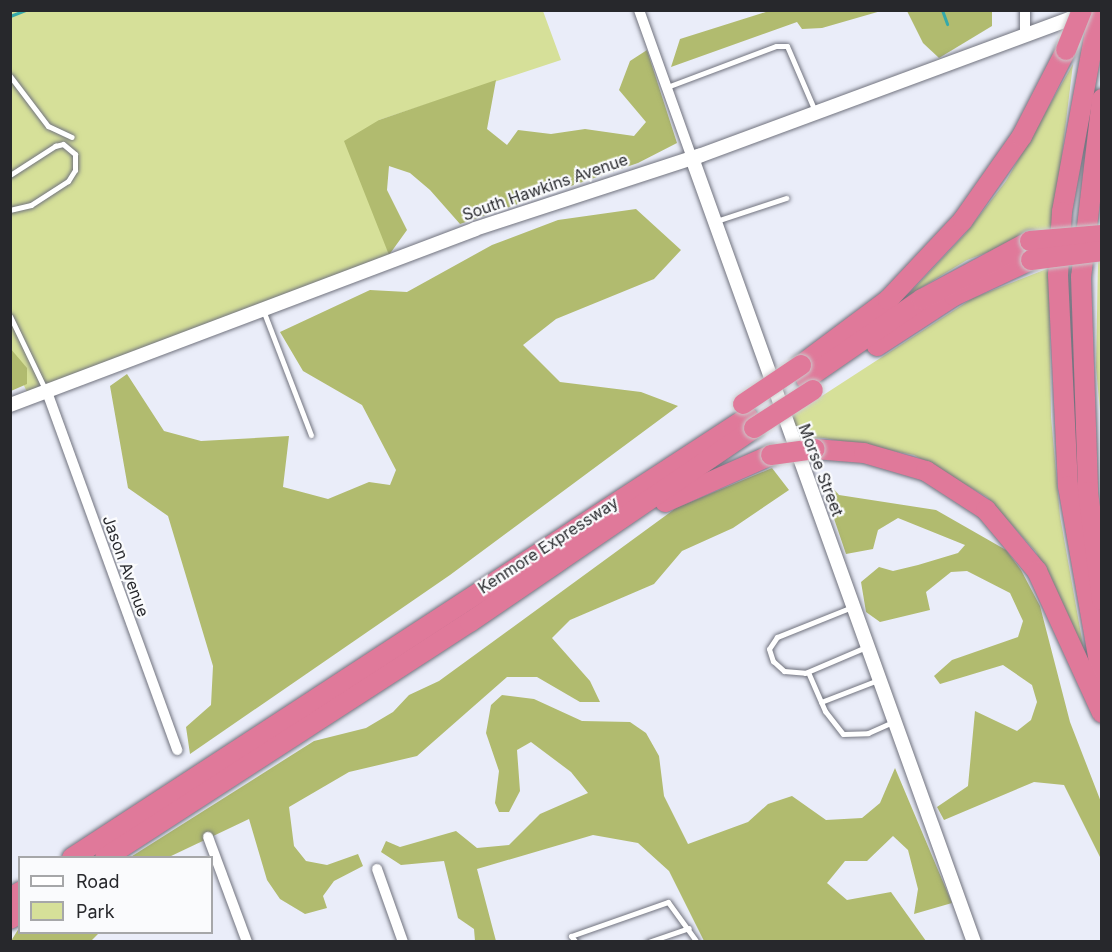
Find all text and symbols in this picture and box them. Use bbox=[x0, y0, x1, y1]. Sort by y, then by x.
street label: South Hawkins Avenue bbox=[460, 150, 630, 224]
street label: Morse Street bbox=[795, 421, 847, 519]
street label: Kenmore Expressway bbox=[474, 493, 622, 597]
street label: Jason Avenue bbox=[99, 513, 153, 619]
legend bbox=[18, 856, 213, 934]
text: Road bbox=[76, 871, 119, 892]
text: Park bbox=[76, 901, 115, 922]

